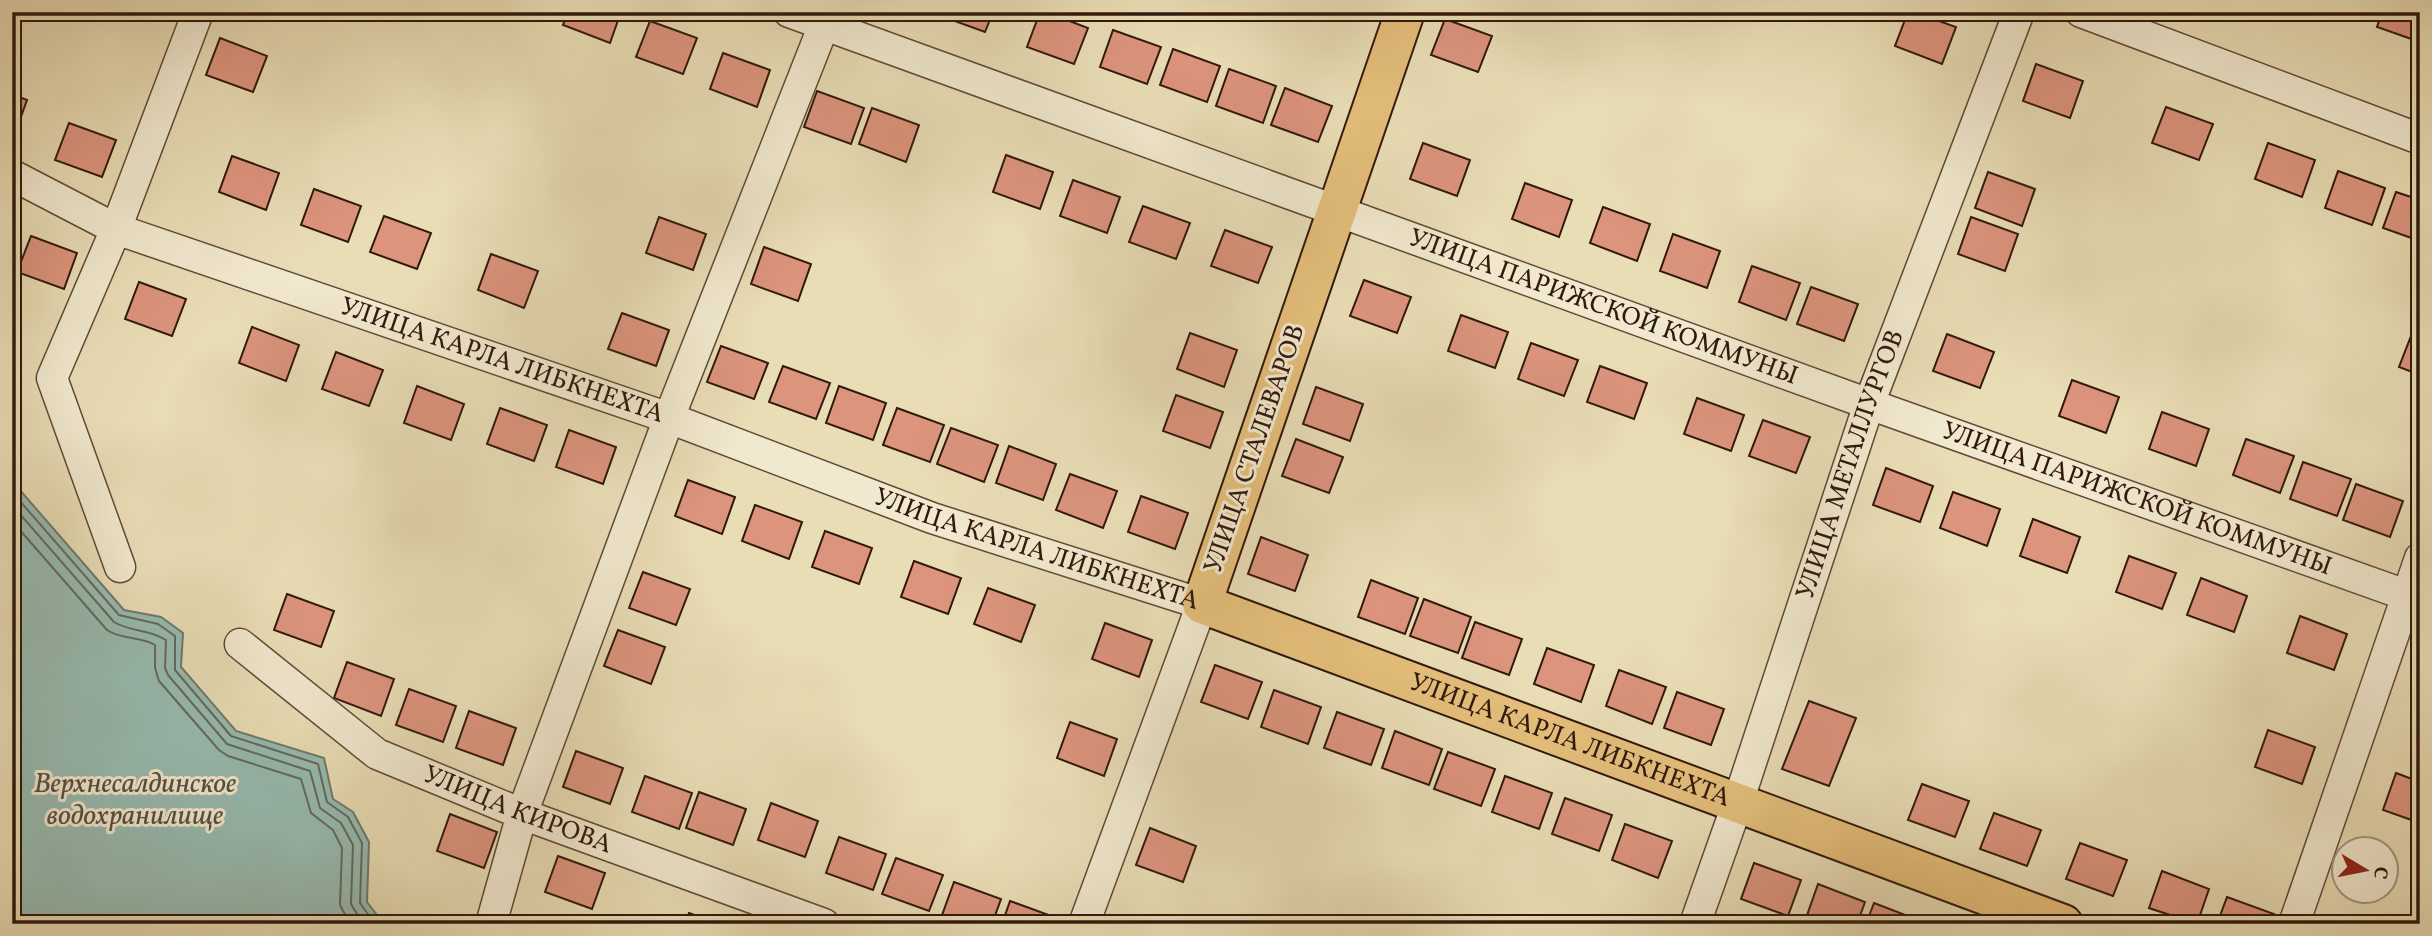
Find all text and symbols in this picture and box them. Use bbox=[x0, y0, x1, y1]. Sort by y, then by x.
street label: УЛИЦА ПАРИЖСКОЙ КОММУНЫ bbox=[1403, 220, 1803, 395]
street label: УЛИЦА КАРЛА ЛИБКНЕХТА bbox=[335, 289, 669, 433]
street label: УЛИЦА СТАЛЕВАРОВ bbox=[1195, 320, 1315, 578]
street label: УЛИЦА МЕТАЛЛУРГОВ bbox=[1788, 325, 1914, 604]
street label: УЛИЦА ПАРИЖСКОЙ КОММУНЫ bbox=[1937, 413, 2337, 585]
street label: УЛИЦА КАРЛА ЛИБКНЕХТА bbox=[868, 479, 1204, 620]
street label: УЛИЦА КАРЛА ЛИБКНЕХТА bbox=[1404, 664, 1735, 817]
street label: УЛИЦА КИРОВА bbox=[417, 757, 617, 863]
water label: Верхнесалдинское водохранилище bbox=[34, 765, 236, 836]
north arrow bbox=[2330, 834, 2400, 904]
text: С bbox=[2366, 864, 2394, 881]

